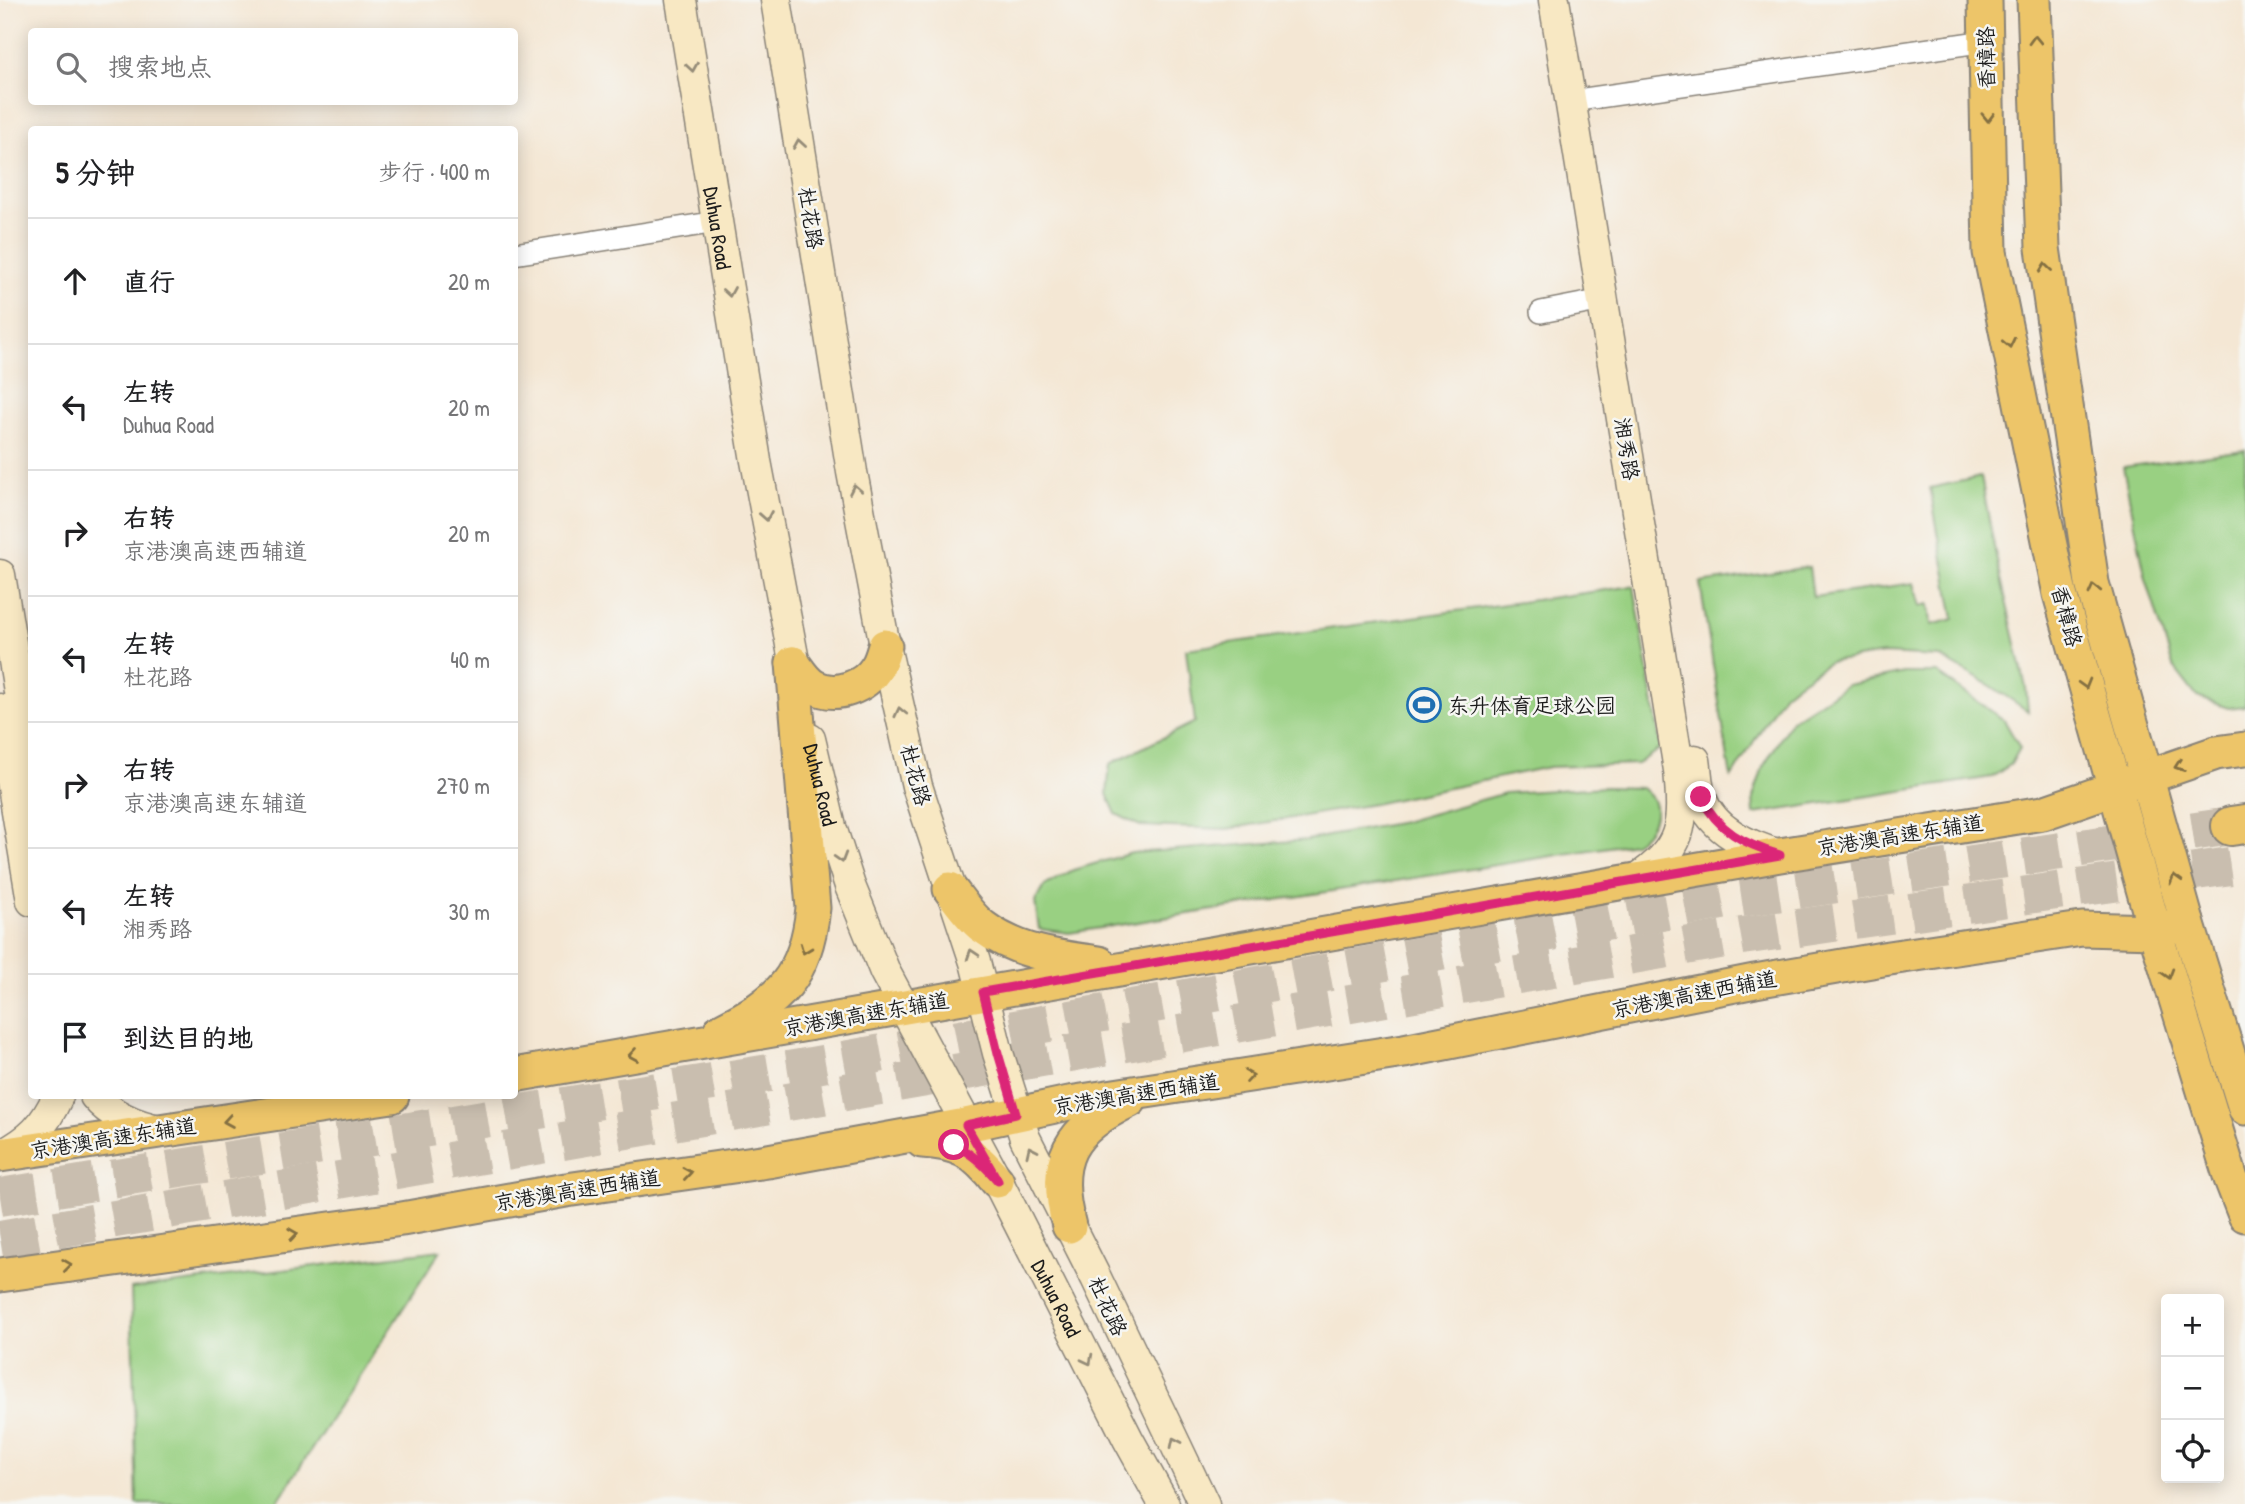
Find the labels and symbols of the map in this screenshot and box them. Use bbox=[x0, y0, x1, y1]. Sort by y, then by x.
street label: 香樟路 bbox=[1971, 26, 2001, 90]
one-way arrow bbox=[2027, 35, 2043, 45]
one-way arrow bbox=[684, 61, 699, 73]
one-way arrow bbox=[1980, 112, 1995, 123]
one-way arrow bbox=[792, 138, 807, 150]
street label: Duhua Road bbox=[697, 185, 739, 271]
street label: 杜花路 bbox=[792, 185, 830, 251]
one-way arrow bbox=[2038, 262, 2053, 273]
one-way arrow bbox=[721, 286, 736, 298]
one-way arrow bbox=[2000, 337, 2015, 349]
street label: 湘秀路 bbox=[1608, 416, 1646, 482]
one-way arrow bbox=[849, 483, 864, 495]
one-way arrow bbox=[758, 510, 773, 522]
street label: 香樟路 bbox=[2045, 582, 2089, 650]
one-way arrow bbox=[2088, 583, 2102, 595]
one-way arrow bbox=[2077, 678, 2091, 690]
sports icon: 东升体育足球公园 bbox=[1405, 686, 1443, 724]
place label: 东升体育足球公园 bbox=[1448, 691, 1616, 720]
one-way arrow bbox=[894, 707, 908, 719]
street label: Duhua Road bbox=[797, 741, 845, 829]
street label: 杜花路 bbox=[894, 741, 938, 809]
one-way arrow bbox=[2174, 758, 2186, 772]
route end bbox=[1685, 781, 1716, 812]
street label: 京港澳高速东辅道 bbox=[1815, 808, 1985, 862]
one-way arrow bbox=[832, 852, 847, 864]
one-way arrow bbox=[2169, 873, 2183, 885]
one-way arrow bbox=[799, 943, 813, 955]
one-way arrow bbox=[966, 948, 981, 960]
street label: 京港澳高速西辅道 bbox=[1609, 964, 1779, 1024]
one-way arrow bbox=[2159, 967, 2174, 979]
street label: 京港澳高速东辅道 bbox=[781, 985, 951, 1043]
one-way arrow bbox=[627, 1047, 639, 1062]
street label: 京港澳高速西辅道 bbox=[1051, 1067, 1221, 1121]
one-way arrow bbox=[1243, 1069, 1255, 1084]
street label: 京港澳高速东辅道 bbox=[28, 1111, 198, 1165]
one-way arrow bbox=[222, 1113, 234, 1128]
route start bbox=[938, 1129, 969, 1160]
one-way arrow bbox=[1025, 1145, 1039, 1158]
street label: 京港澳高速西辅道 bbox=[492, 1163, 662, 1217]
one-way arrow bbox=[681, 1166, 693, 1181]
one-way arrow bbox=[287, 1226, 299, 1241]
street label: Duhua Road bbox=[1025, 1255, 1088, 1342]
one-way arrow bbox=[62, 1258, 73, 1273]
street label: 杜花路 bbox=[1082, 1271, 1134, 1341]
one-way arrow bbox=[1080, 1353, 1094, 1365]
one-way arrow bbox=[1169, 1437, 1183, 1449]

